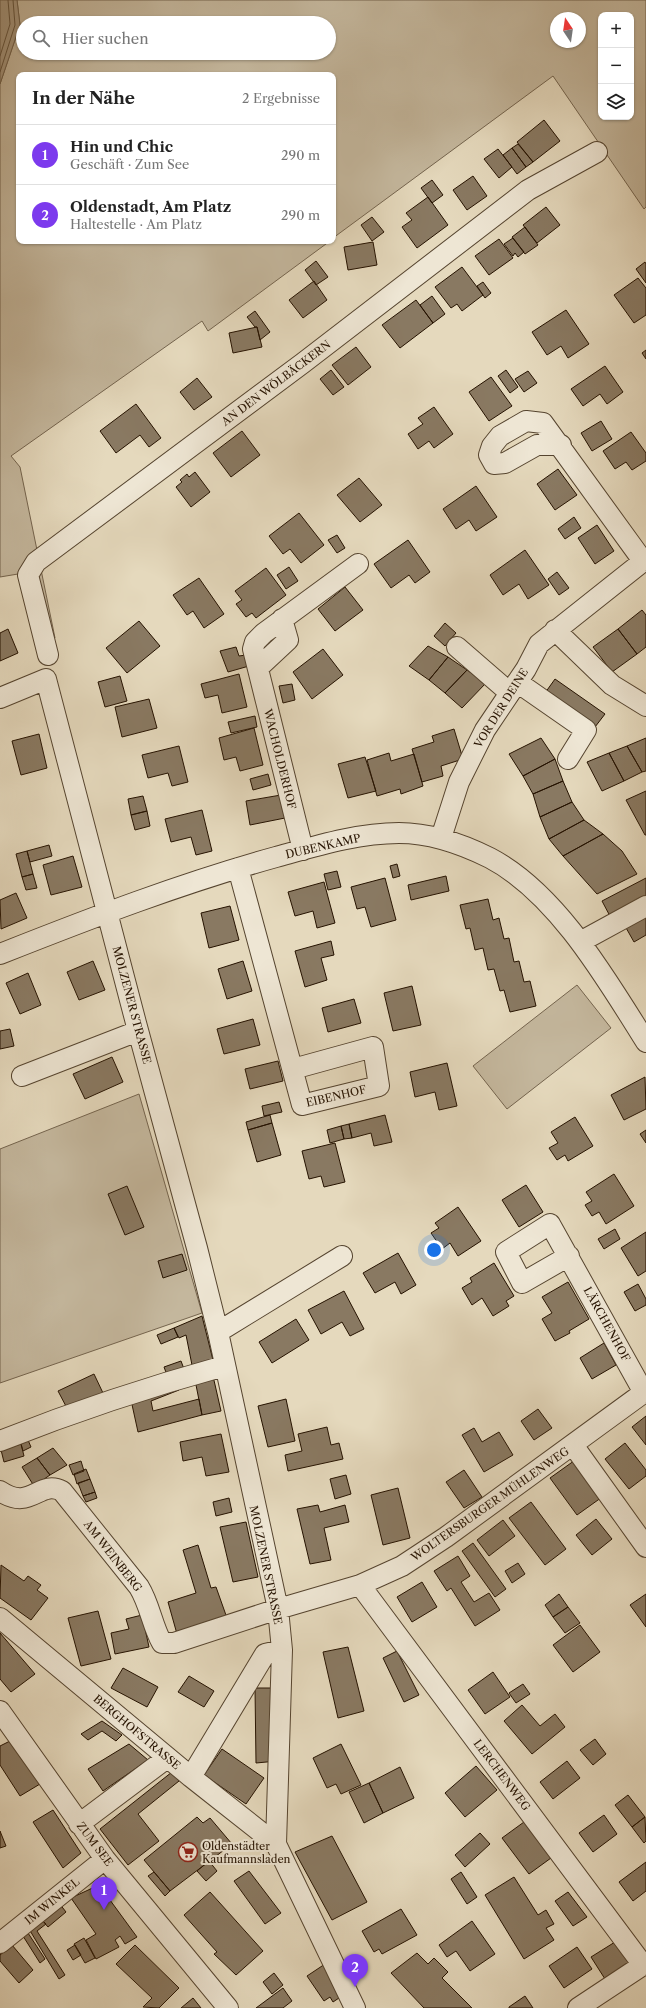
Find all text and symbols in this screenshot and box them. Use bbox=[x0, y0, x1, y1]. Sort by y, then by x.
north arrow bbox=[550, 12, 586, 48]
map controls bbox=[598, 12, 634, 120]
button: + bbox=[598, 12, 634, 48]
search box bbox=[16, 16, 336, 60]
icon: search bbox=[30, 27, 52, 49]
text: Hier suchen bbox=[62, 29, 149, 48]
button: − bbox=[598, 48, 634, 84]
button: layers bbox=[598, 84, 634, 120]
text: In der Nähe bbox=[32, 88, 135, 108]
text: 2 Ergebnisse bbox=[242, 90, 320, 106]
text: Hin und Chic bbox=[70, 137, 173, 156]
text: 1 bbox=[42, 147, 48, 163]
text: 290 m bbox=[281, 147, 320, 163]
text: Geschäft · Zum See bbox=[70, 156, 189, 172]
text: Oldenstadt, Am Platz bbox=[70, 197, 231, 216]
text: 2 bbox=[41, 207, 49, 223]
text: 290 m bbox=[281, 207, 320, 223]
text: Haltestelle · Am Platz bbox=[70, 216, 202, 232]
street label: AN DEN WÖLBÄCKERN bbox=[217, 337, 333, 429]
street label: VOR DER DEINE bbox=[470, 665, 531, 751]
street label: WACHOLDERHOF bbox=[261, 706, 299, 811]
street label: DUBENKAMP bbox=[284, 831, 362, 861]
street label: MOLZENER STRASSE bbox=[110, 945, 155, 1066]
street label: EIBENHOF bbox=[304, 1082, 368, 1110]
your location bbox=[424, 1240, 444, 1260]
street label: LÄRCHENHOF bbox=[581, 1284, 633, 1364]
street label: WOLTERSBURGER MÜHLENWEG bbox=[407, 1443, 572, 1565]
street label: MOLZENER STRASSE bbox=[247, 1504, 286, 1626]
street label: AM WEINBERG bbox=[80, 1517, 145, 1595]
street label: BERGHOFSTRASSE bbox=[91, 1692, 184, 1773]
street label: LERCHENWEG bbox=[471, 1737, 533, 1814]
street label: ZUM SEE bbox=[74, 1819, 116, 1869]
place label: Oldenstädter Kaufmannsladen bbox=[202, 1839, 291, 1866]
supermarket icon: Oldenstädter Kaufmannsladen bbox=[177, 1841, 199, 1863]
street label: IM WINKEL bbox=[22, 1874, 83, 1927]
pin: 1 bbox=[91, 1877, 117, 1910]
pin: 2 bbox=[342, 1954, 368, 1987]

